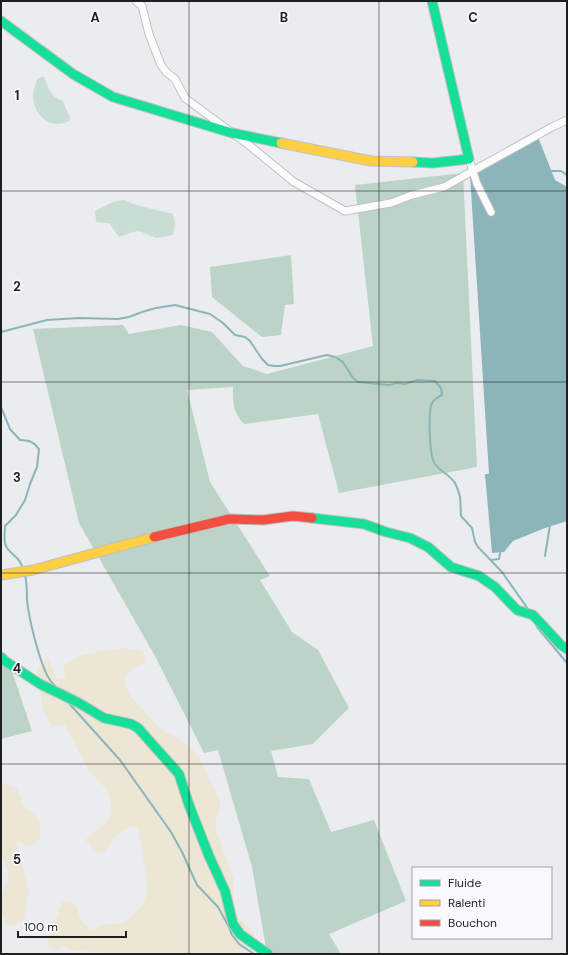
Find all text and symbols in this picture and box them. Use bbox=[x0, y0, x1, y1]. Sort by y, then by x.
text: A bbox=[90, 9, 100, 26]
text: B bbox=[280, 9, 288, 26]
text: C bbox=[468, 9, 478, 26]
text: 1 bbox=[15, 87, 19, 104]
text: 2 bbox=[13, 278, 21, 295]
text: 3 bbox=[13, 469, 21, 486]
text: 4 bbox=[13, 660, 21, 677]
text: 5 bbox=[13, 851, 21, 868]
legend bbox=[412, 867, 552, 939]
text: Fluide bbox=[448, 875, 481, 891]
text: Ralenti bbox=[448, 895, 486, 911]
scale bar bbox=[18, 913, 126, 939]
text: Bouchon bbox=[448, 915, 497, 931]
text: 100 m bbox=[24, 919, 58, 935]

